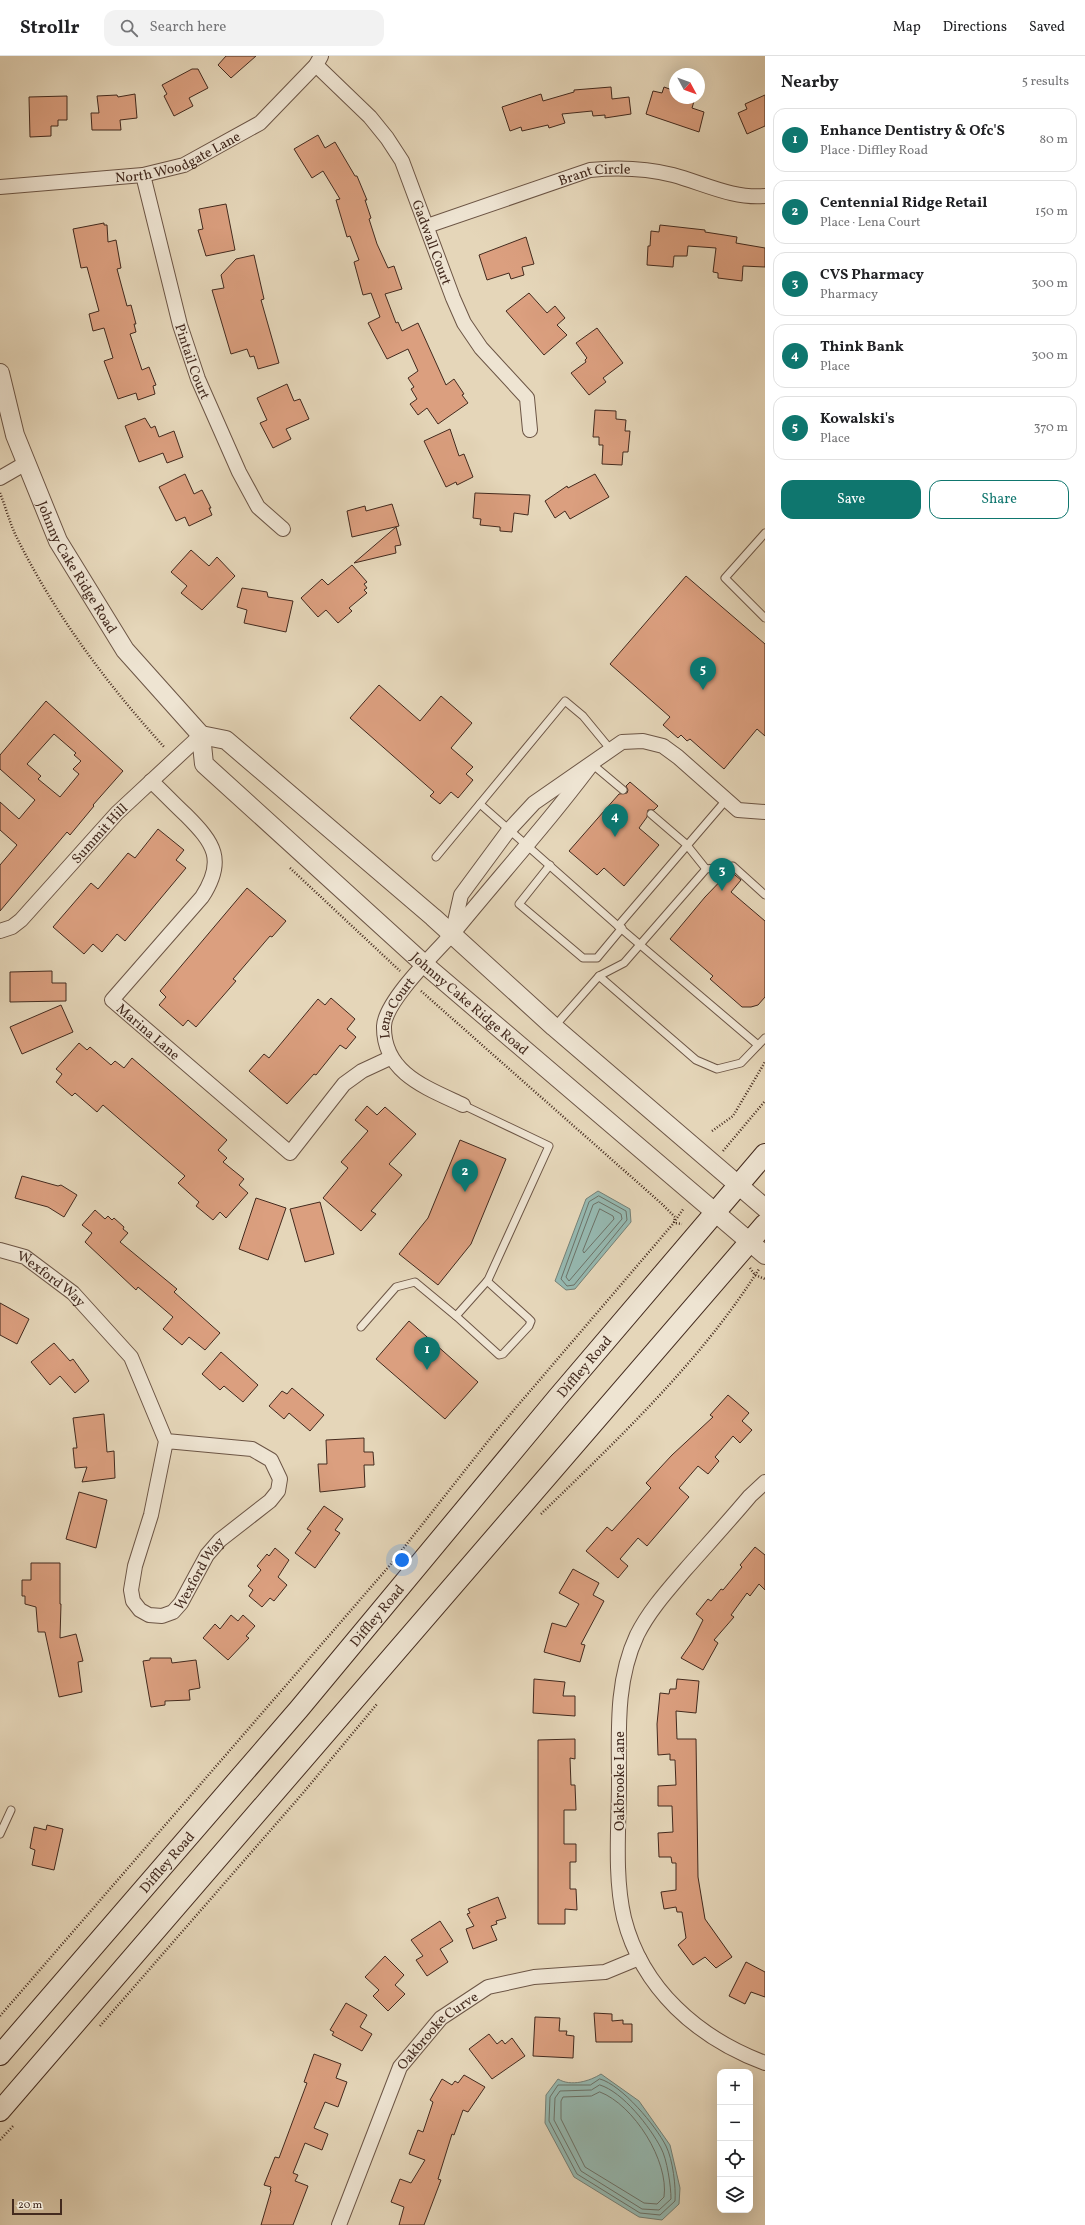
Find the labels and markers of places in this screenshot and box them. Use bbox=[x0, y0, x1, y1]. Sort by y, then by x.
pin: 5 bbox=[690, 657, 716, 690]
pin: 4 bbox=[602, 804, 628, 837]
pin: 3 bbox=[709, 858, 735, 891]
pin: 2 bbox=[452, 1159, 478, 1192]
pin: 1 bbox=[414, 1337, 440, 1370]

